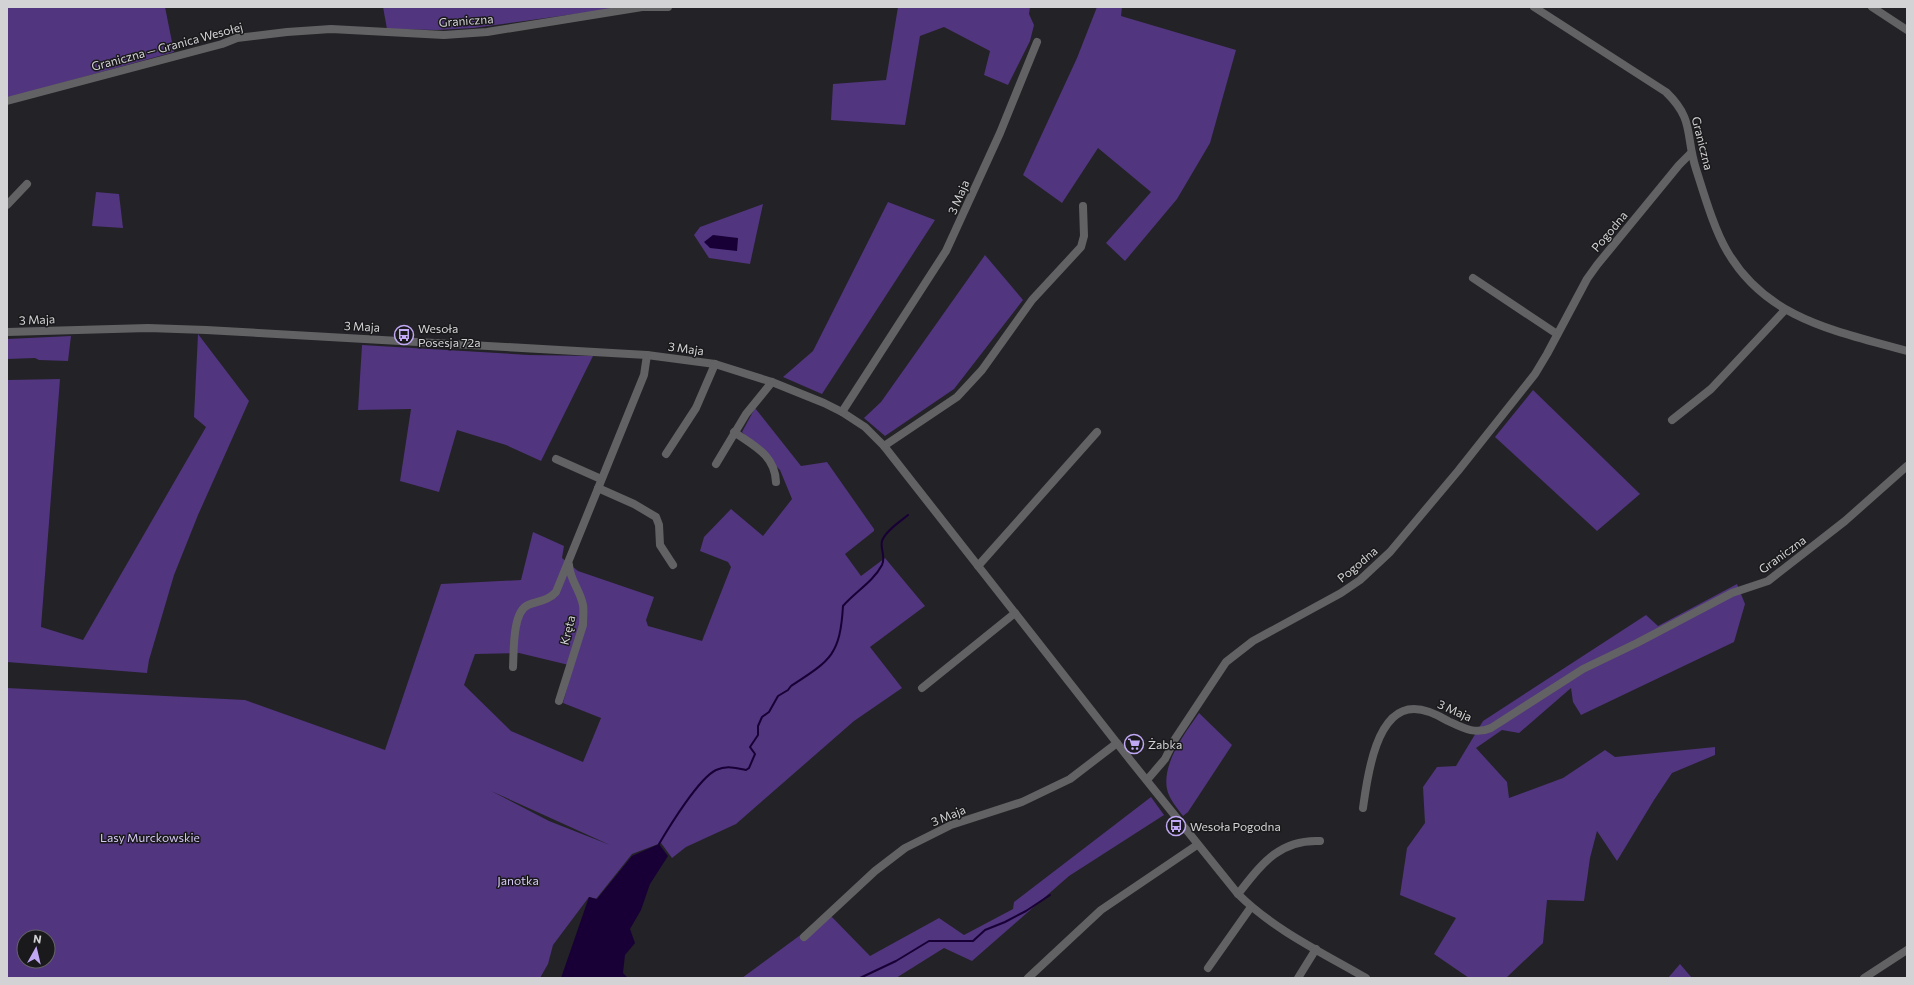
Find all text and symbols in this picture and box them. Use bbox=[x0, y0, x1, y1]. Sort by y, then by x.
street label: Graniczna bbox=[438, 11, 494, 29]
street label: Graniczna — Granica Wesołej bbox=[90, 19, 244, 73]
street label: Graniczna bbox=[1690, 115, 1716, 171]
street label: 3 Maja bbox=[944, 178, 972, 216]
street label: Pogodna bbox=[1588, 208, 1630, 254]
street label: 3 Maja bbox=[19, 311, 55, 327]
street label: 3 Maja bbox=[344, 318, 380, 334]
place label: Wesoła Posesja 72a bbox=[418, 321, 481, 349]
bus stop icon: Wesoła Posesja 72a bbox=[393, 324, 415, 346]
street label: 3 Maja bbox=[667, 339, 705, 357]
street label: Graniczna bbox=[1756, 532, 1808, 576]
street label: Pogodna bbox=[1334, 543, 1380, 585]
street label: Kręta bbox=[557, 614, 577, 646]
street label: 3 Maja bbox=[1436, 696, 1474, 724]
supermarket icon: Żabka bbox=[1123, 733, 1145, 755]
place label: Żabka bbox=[1148, 737, 1182, 751]
street label: 3 Maja bbox=[929, 802, 967, 828]
bus stop icon: Wesoła Pogodna bbox=[1165, 815, 1187, 837]
place label: Wesoła Pogodna bbox=[1190, 819, 1281, 833]
park label: Lasy Murckowskie bbox=[100, 830, 200, 844]
park label: Janotka bbox=[497, 873, 539, 888]
north arrow bbox=[16, 929, 56, 969]
text: N bbox=[32, 932, 42, 946]

